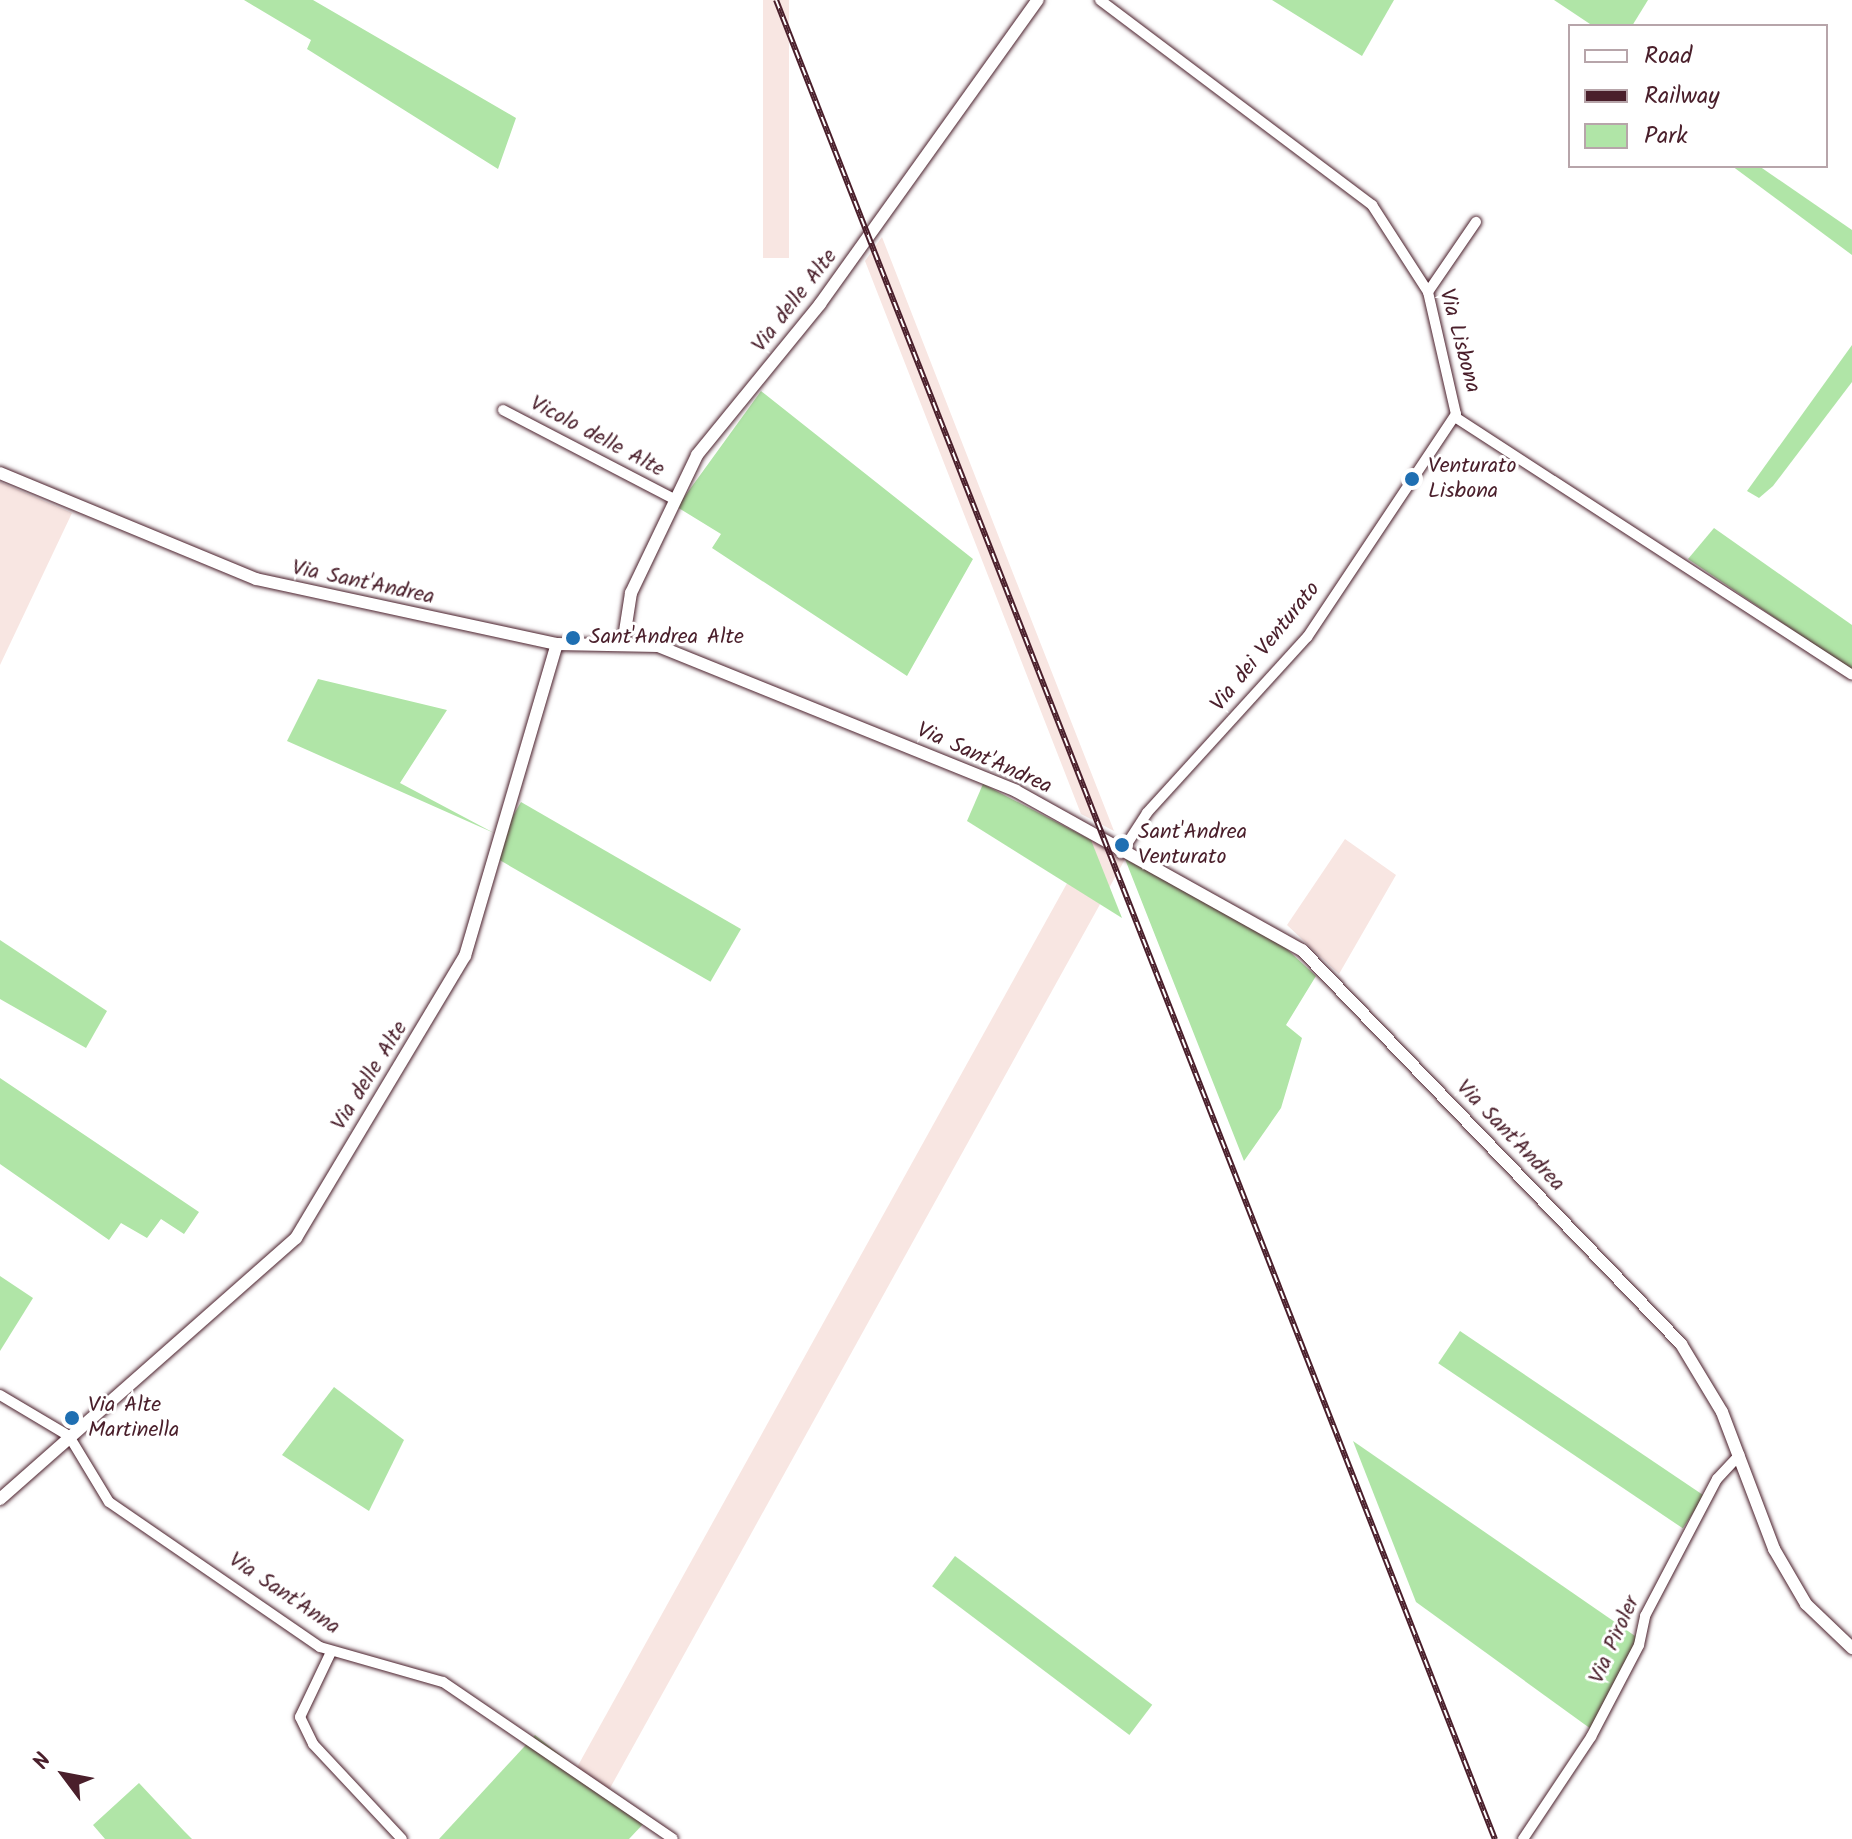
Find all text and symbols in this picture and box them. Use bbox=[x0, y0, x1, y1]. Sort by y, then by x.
legend bbox=[1568, 24, 1828, 168]
text: Road bbox=[1644, 37, 1692, 76]
text: Railway bbox=[1644, 77, 1720, 116]
text: Park bbox=[1644, 117, 1688, 156]
street label: Via delle Alte bbox=[747, 244, 843, 358]
street label: Via Lisbona bbox=[1432, 286, 1486, 396]
street label: Vicolo delle Alte bbox=[525, 391, 669, 483]
place label: Venturato Lisbona bbox=[1428, 453, 1517, 504]
marker: Venturato Lisbona bbox=[1403, 470, 1421, 488]
street label: Via Sant'Andrea bbox=[289, 555, 437, 611]
street label: Via dei Venturato bbox=[1206, 577, 1326, 717]
place label: Sant'Andrea Alte bbox=[589, 625, 744, 651]
marker: Sant'Andrea Alte bbox=[564, 629, 582, 647]
street label: Via Sant'Andrea bbox=[912, 717, 1056, 801]
place label: Sant'Andrea Venturato bbox=[1138, 819, 1247, 870]
marker: Sant'Andrea Venturato bbox=[1113, 836, 1131, 854]
street label: Via delle Alte bbox=[326, 1017, 414, 1135]
street label: Via Sant'Andrea bbox=[1450, 1075, 1570, 1197]
place label: Via Alte Martinella bbox=[88, 1392, 179, 1444]
marker: Via Alte Martinella bbox=[63, 1409, 81, 1427]
street label: Via Sant'Anna bbox=[223, 1547, 345, 1641]
street label: Via Piroler bbox=[1584, 1592, 1646, 1688]
north arrow bbox=[24, 1735, 104, 1815]
text: N bbox=[25, 1747, 62, 1777]

